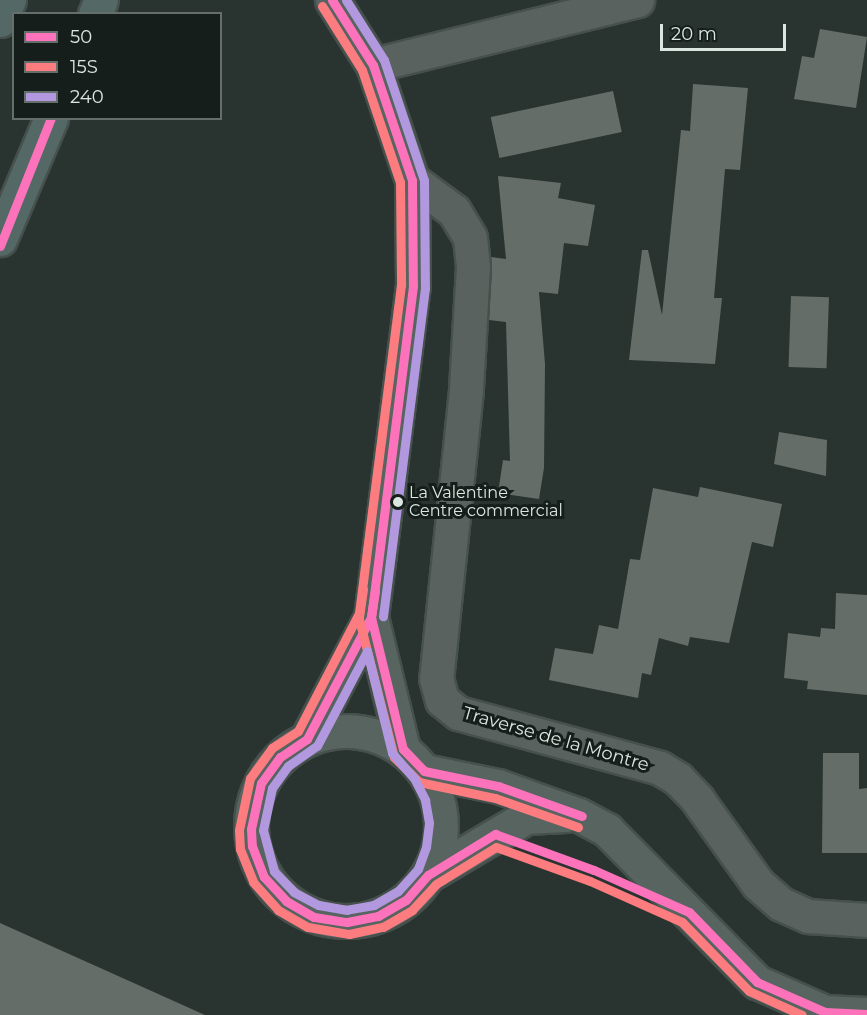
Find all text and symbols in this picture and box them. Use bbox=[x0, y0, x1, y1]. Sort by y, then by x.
legend bbox=[12, 12, 222, 120]
scale bar bbox=[663, 12, 789, 50]
text: 20 m bbox=[671, 23, 717, 45]
text: 50 bbox=[70, 26, 92, 48]
text: 15S bbox=[70, 56, 98, 78]
text: 240 bbox=[70, 86, 104, 108]
place label: La Valentine Centre commercial bbox=[409, 483, 563, 521]
marker: La Valentine Centre commercial bbox=[392, 496, 404, 508]
street label: Traverse de la Montre bbox=[460, 702, 652, 776]

